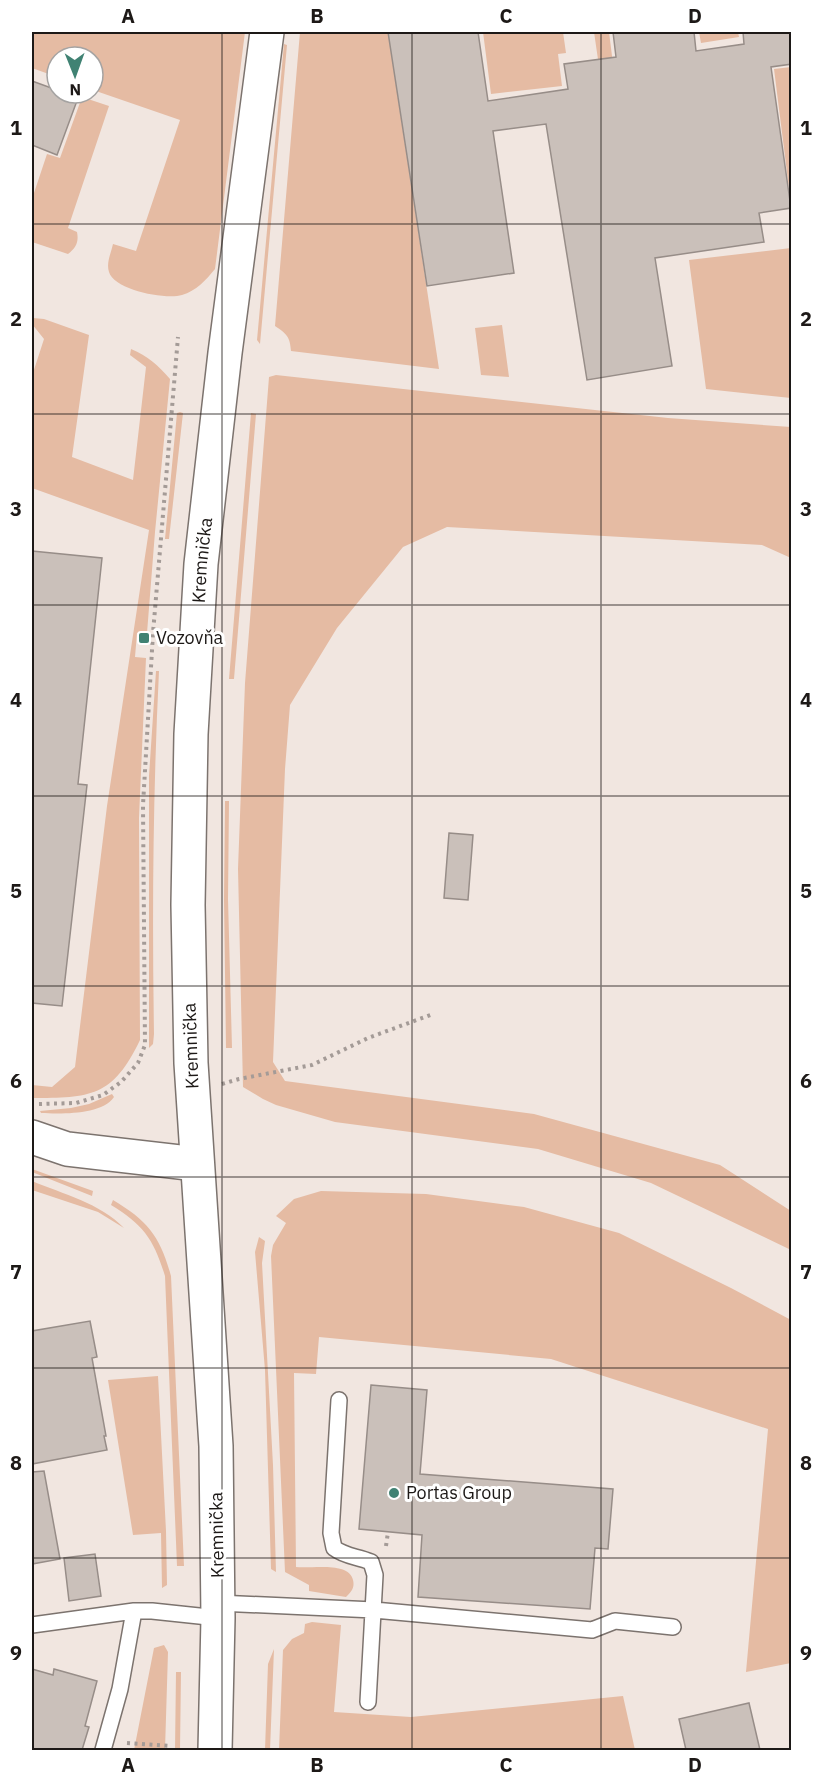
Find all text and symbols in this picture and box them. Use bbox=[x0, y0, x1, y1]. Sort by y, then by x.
text: A bbox=[121, 2, 135, 29]
text: B bbox=[310, 2, 324, 29]
text: C bbox=[499, 2, 513, 29]
text: D bbox=[688, 2, 702, 29]
north arrow bbox=[45, 45, 105, 105]
text: N bbox=[69, 80, 81, 100]
text: 1 bbox=[10, 114, 22, 141]
text: 1 bbox=[800, 114, 812, 141]
text: 2 bbox=[10, 305, 22, 332]
text: 2 bbox=[800, 305, 812, 332]
text: 3 bbox=[10, 495, 22, 522]
text: 3 bbox=[800, 495, 812, 522]
street label: Kremnička bbox=[187, 516, 217, 604]
place label: Vozovňa bbox=[156, 626, 224, 649]
marker: Vozovňa bbox=[137, 631, 151, 645]
text: 4 bbox=[10, 686, 22, 713]
text: 4 bbox=[800, 686, 812, 713]
text: 5 bbox=[10, 877, 22, 904]
text: 5 bbox=[800, 877, 812, 904]
street label: Kremnička bbox=[177, 1002, 203, 1089]
text: 6 bbox=[10, 1067, 22, 1094]
text: 6 bbox=[800, 1067, 812, 1094]
text: 7 bbox=[10, 1258, 22, 1285]
text: 7 bbox=[800, 1258, 812, 1285]
text: 8 bbox=[10, 1449, 22, 1476]
text: 8 bbox=[800, 1449, 812, 1476]
place label: Portas Group bbox=[406, 1481, 512, 1504]
marker: Portas Group bbox=[387, 1486, 401, 1500]
street label: Kremnička bbox=[204, 1491, 229, 1578]
text: 9 bbox=[10, 1639, 22, 1666]
text: 9 bbox=[800, 1639, 812, 1666]
text: A bbox=[121, 1751, 135, 1778]
text: B bbox=[310, 1751, 324, 1778]
text: C bbox=[499, 1751, 513, 1778]
text: D bbox=[688, 1751, 702, 1778]

